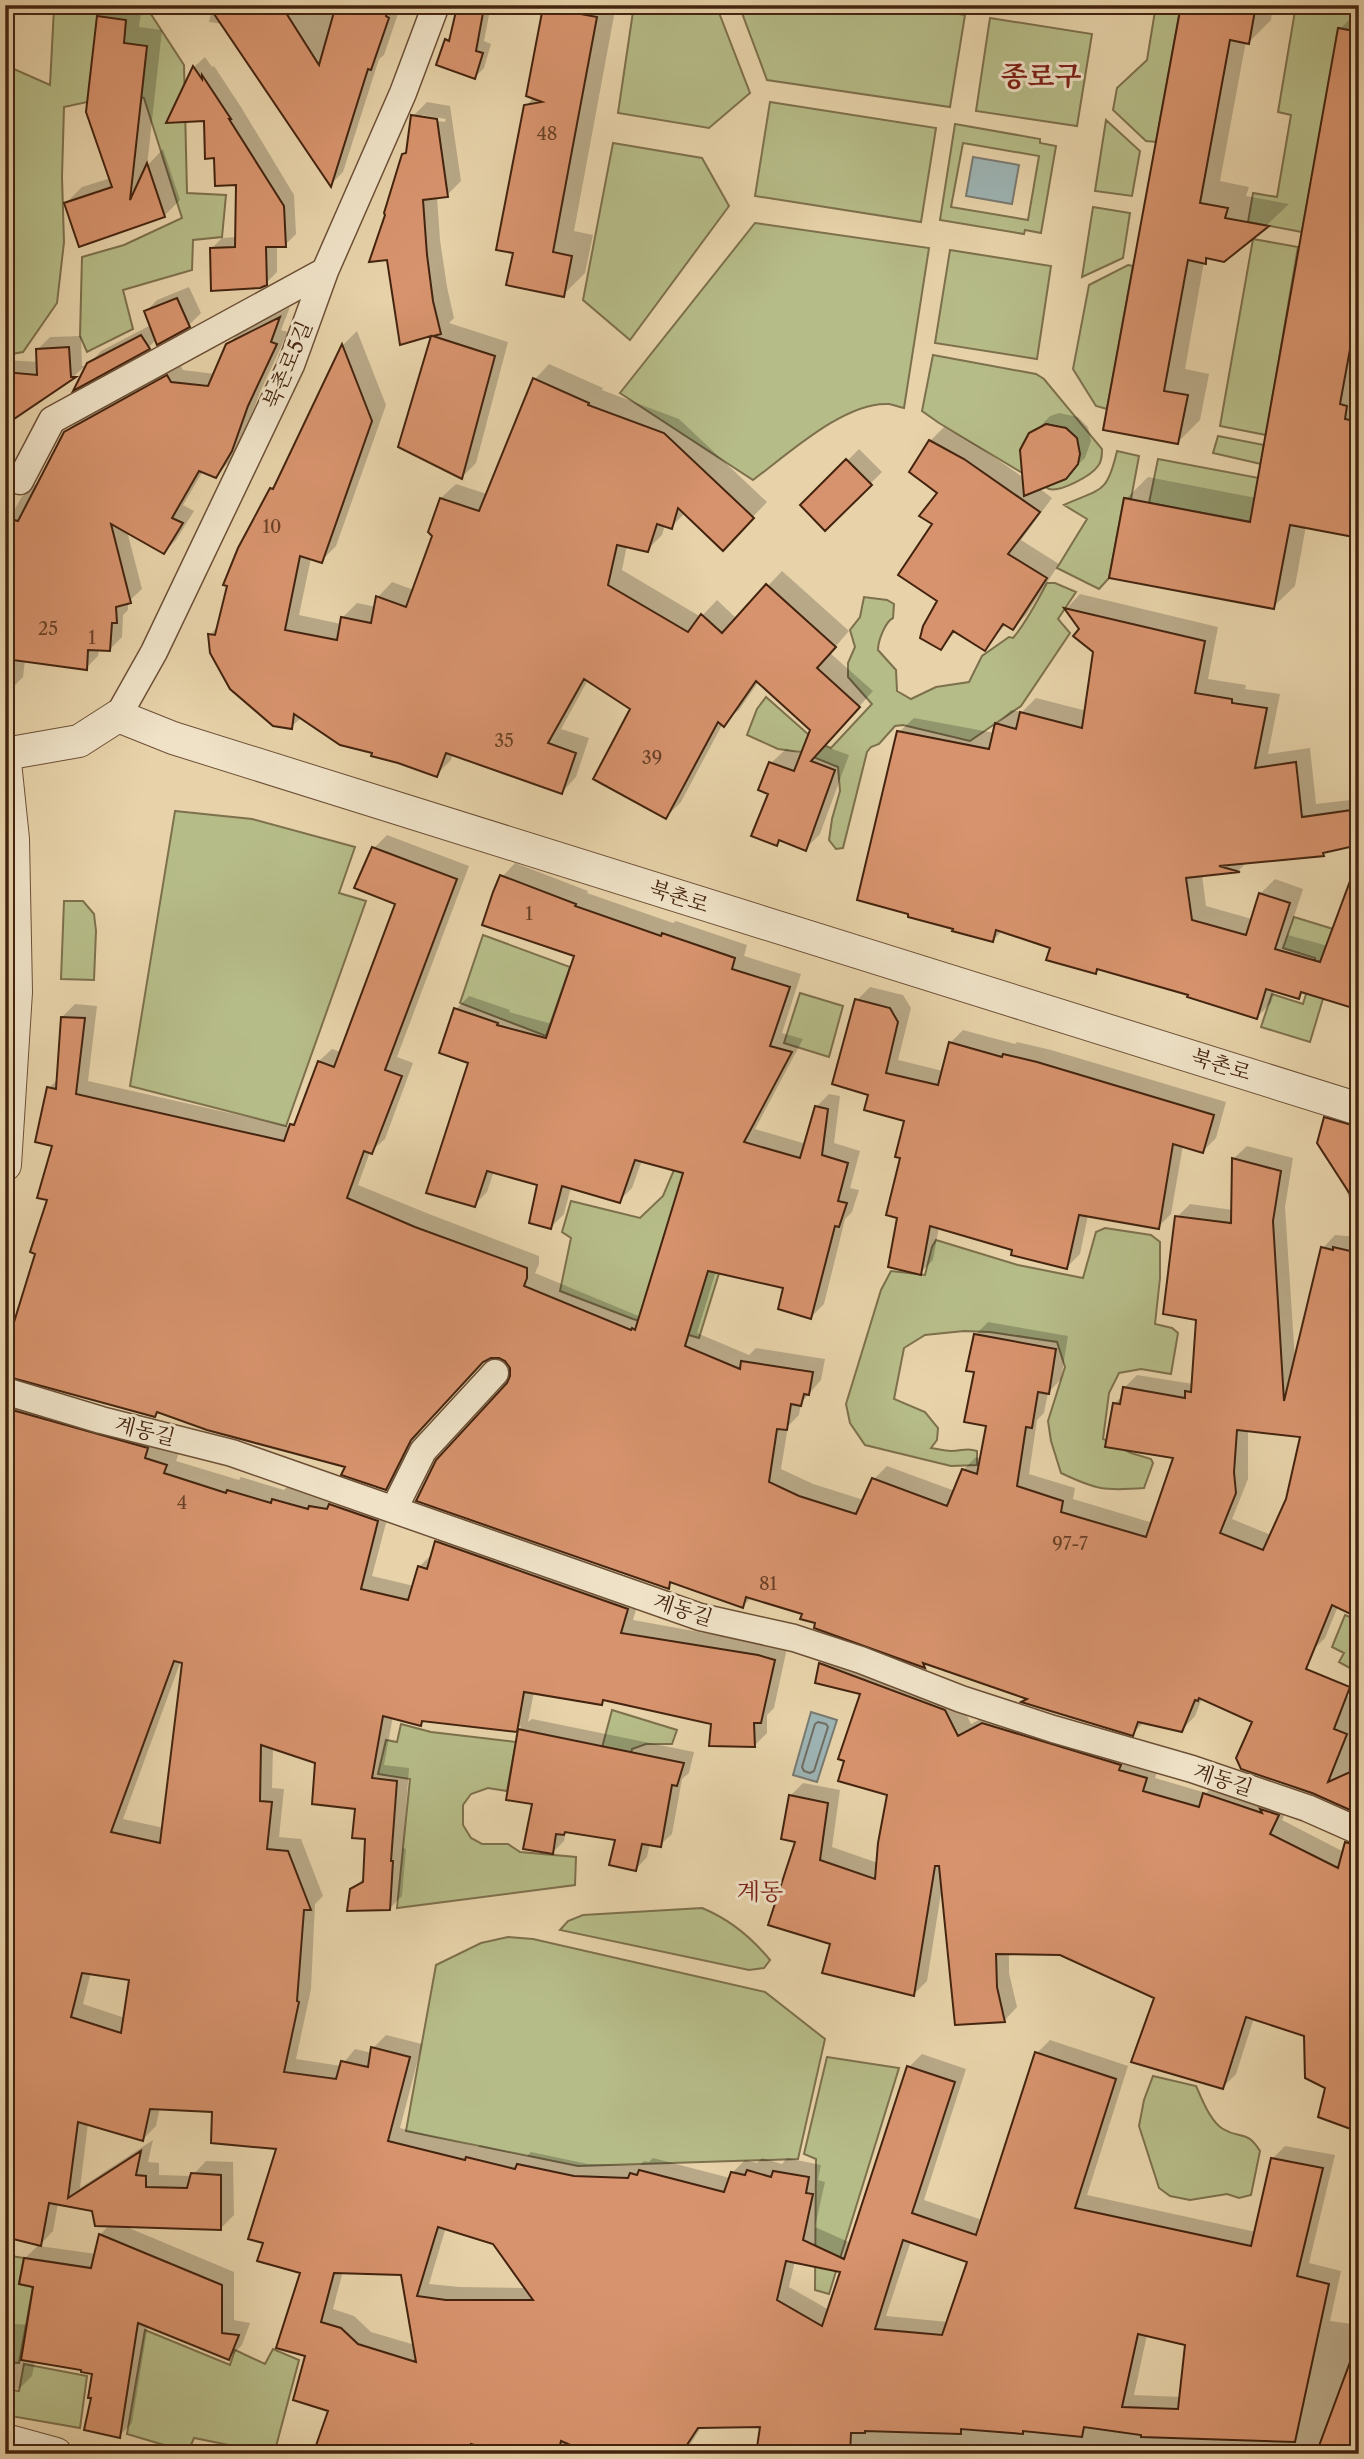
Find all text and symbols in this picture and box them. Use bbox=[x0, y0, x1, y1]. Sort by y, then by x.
district label: 종로구 bbox=[1000, 59, 1082, 93]
house number: 48 bbox=[536, 123, 558, 145]
street label: 북촌로5길 bbox=[258, 317, 317, 412]
house number: 10 bbox=[263, 516, 281, 538]
house number: 25 bbox=[38, 618, 58, 640]
house number: 1 bbox=[88, 627, 96, 649]
house number: 35 bbox=[494, 730, 514, 752]
house number: 39 bbox=[642, 747, 662, 769]
street label: 북촌로 bbox=[646, 875, 712, 918]
house number: 1 bbox=[525, 903, 533, 925]
street label: 북촌로 bbox=[1188, 1044, 1254, 1085]
street label: 계동길 bbox=[113, 1411, 178, 1450]
house number: 4 bbox=[177, 1492, 187, 1514]
house number: 97-7 bbox=[1052, 1533, 1088, 1555]
house number: 81 bbox=[759, 1573, 778, 1595]
street label: 계동길 bbox=[650, 1588, 716, 1631]
street label: 계동길 bbox=[1190, 1758, 1256, 1801]
district label: 계동 bbox=[737, 1877, 783, 1906]

